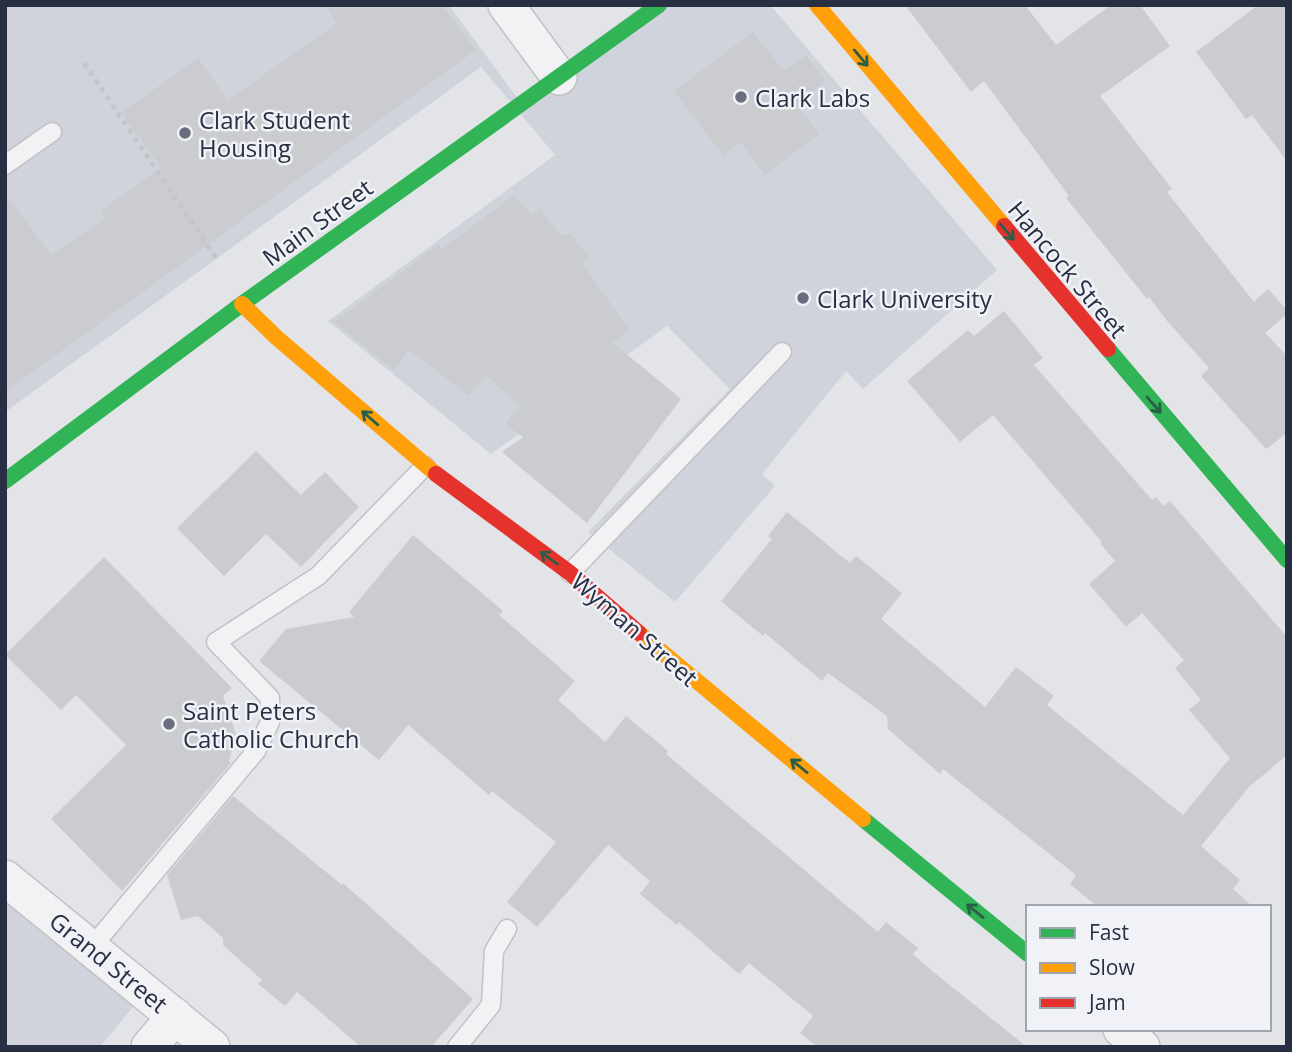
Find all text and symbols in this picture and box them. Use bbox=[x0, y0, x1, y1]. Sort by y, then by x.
one-way arrow bbox=[853, 48, 869, 66]
place label: Clark Labs bbox=[755, 81, 870, 114]
marker: Clark Labs bbox=[733, 89, 749, 105]
place label: Clark Student Housing bbox=[199, 103, 350, 164]
marker: Clark Student Housing bbox=[177, 125, 193, 141]
street label: Main Street bbox=[255, 171, 379, 273]
street label: Hancock Street bbox=[1001, 194, 1135, 344]
one-way arrow bbox=[999, 222, 1015, 240]
place label: Clark University bbox=[817, 282, 993, 315]
marker: Clark University bbox=[795, 290, 811, 306]
one-way arrow bbox=[1146, 396, 1162, 414]
one-way arrow bbox=[361, 410, 379, 426]
one-way arrow bbox=[541, 550, 559, 565]
street label: Wyman Street bbox=[565, 565, 705, 693]
place label: Saint Peters Catholic Church bbox=[183, 694, 360, 755]
marker: Saint Peters Catholic Church bbox=[161, 716, 177, 732]
one-way arrow bbox=[790, 759, 808, 775]
one-way arrow bbox=[966, 903, 984, 919]
street label: Grand Street bbox=[43, 904, 175, 1020]
legend bbox=[1026, 905, 1271, 1031]
text: Fast bbox=[1089, 918, 1129, 946]
text: Slow bbox=[1089, 953, 1135, 981]
text: Jam bbox=[1087, 988, 1126, 1016]

